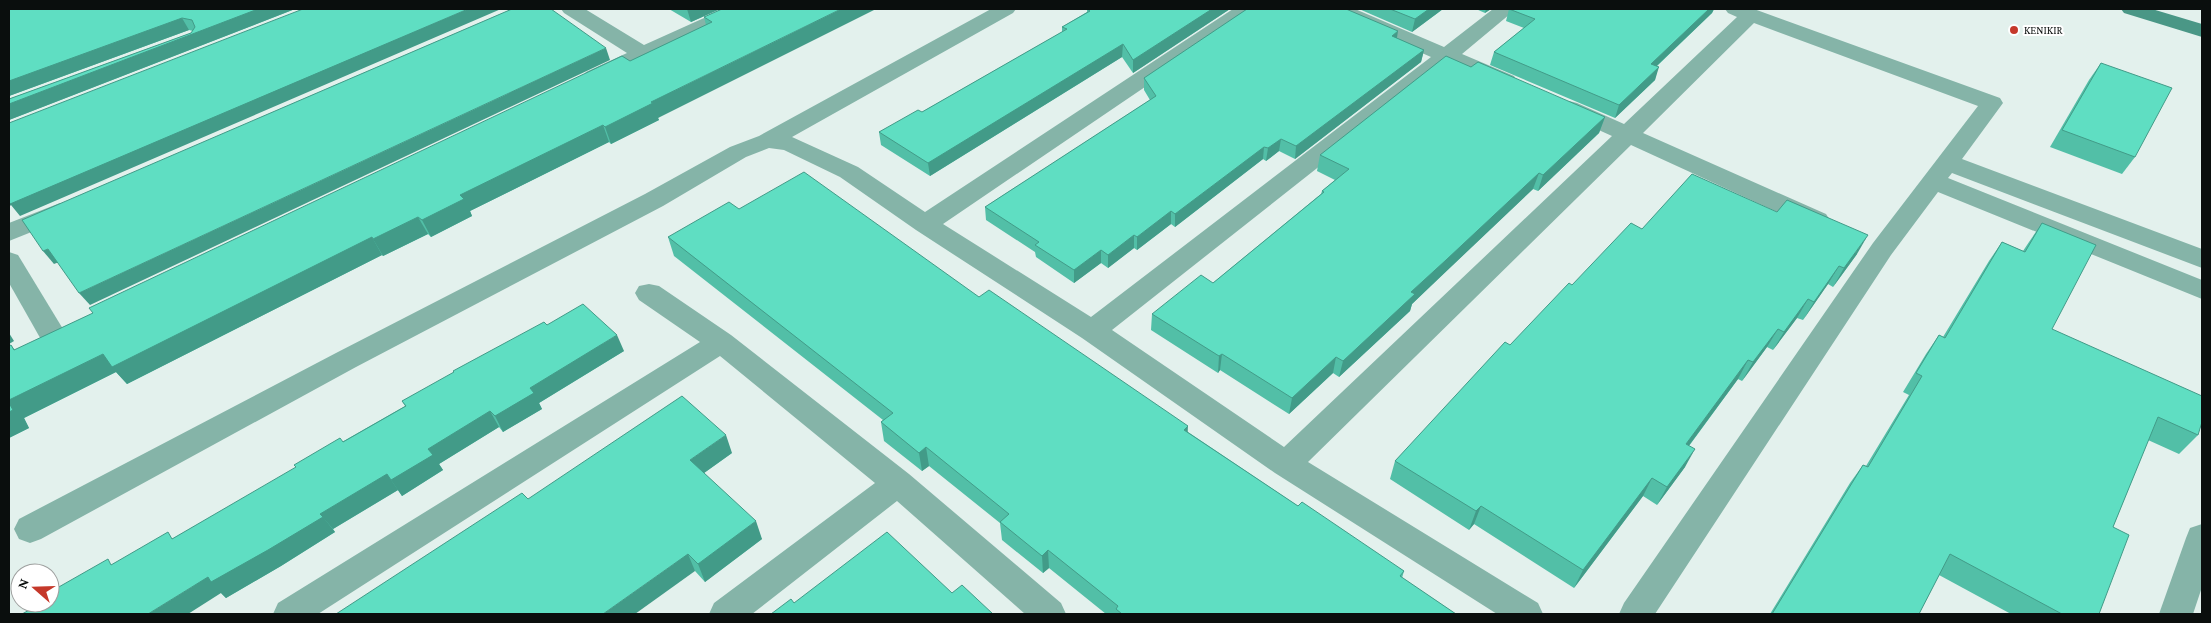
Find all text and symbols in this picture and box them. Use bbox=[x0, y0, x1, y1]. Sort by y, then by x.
marker: KENIKIR bbox=[2008, 24, 2020, 36]
place label: KENIKIR bbox=[2024, 24, 2064, 36]
north arrow bbox=[10, 563, 60, 613]
text: N bbox=[14, 576, 32, 591]

